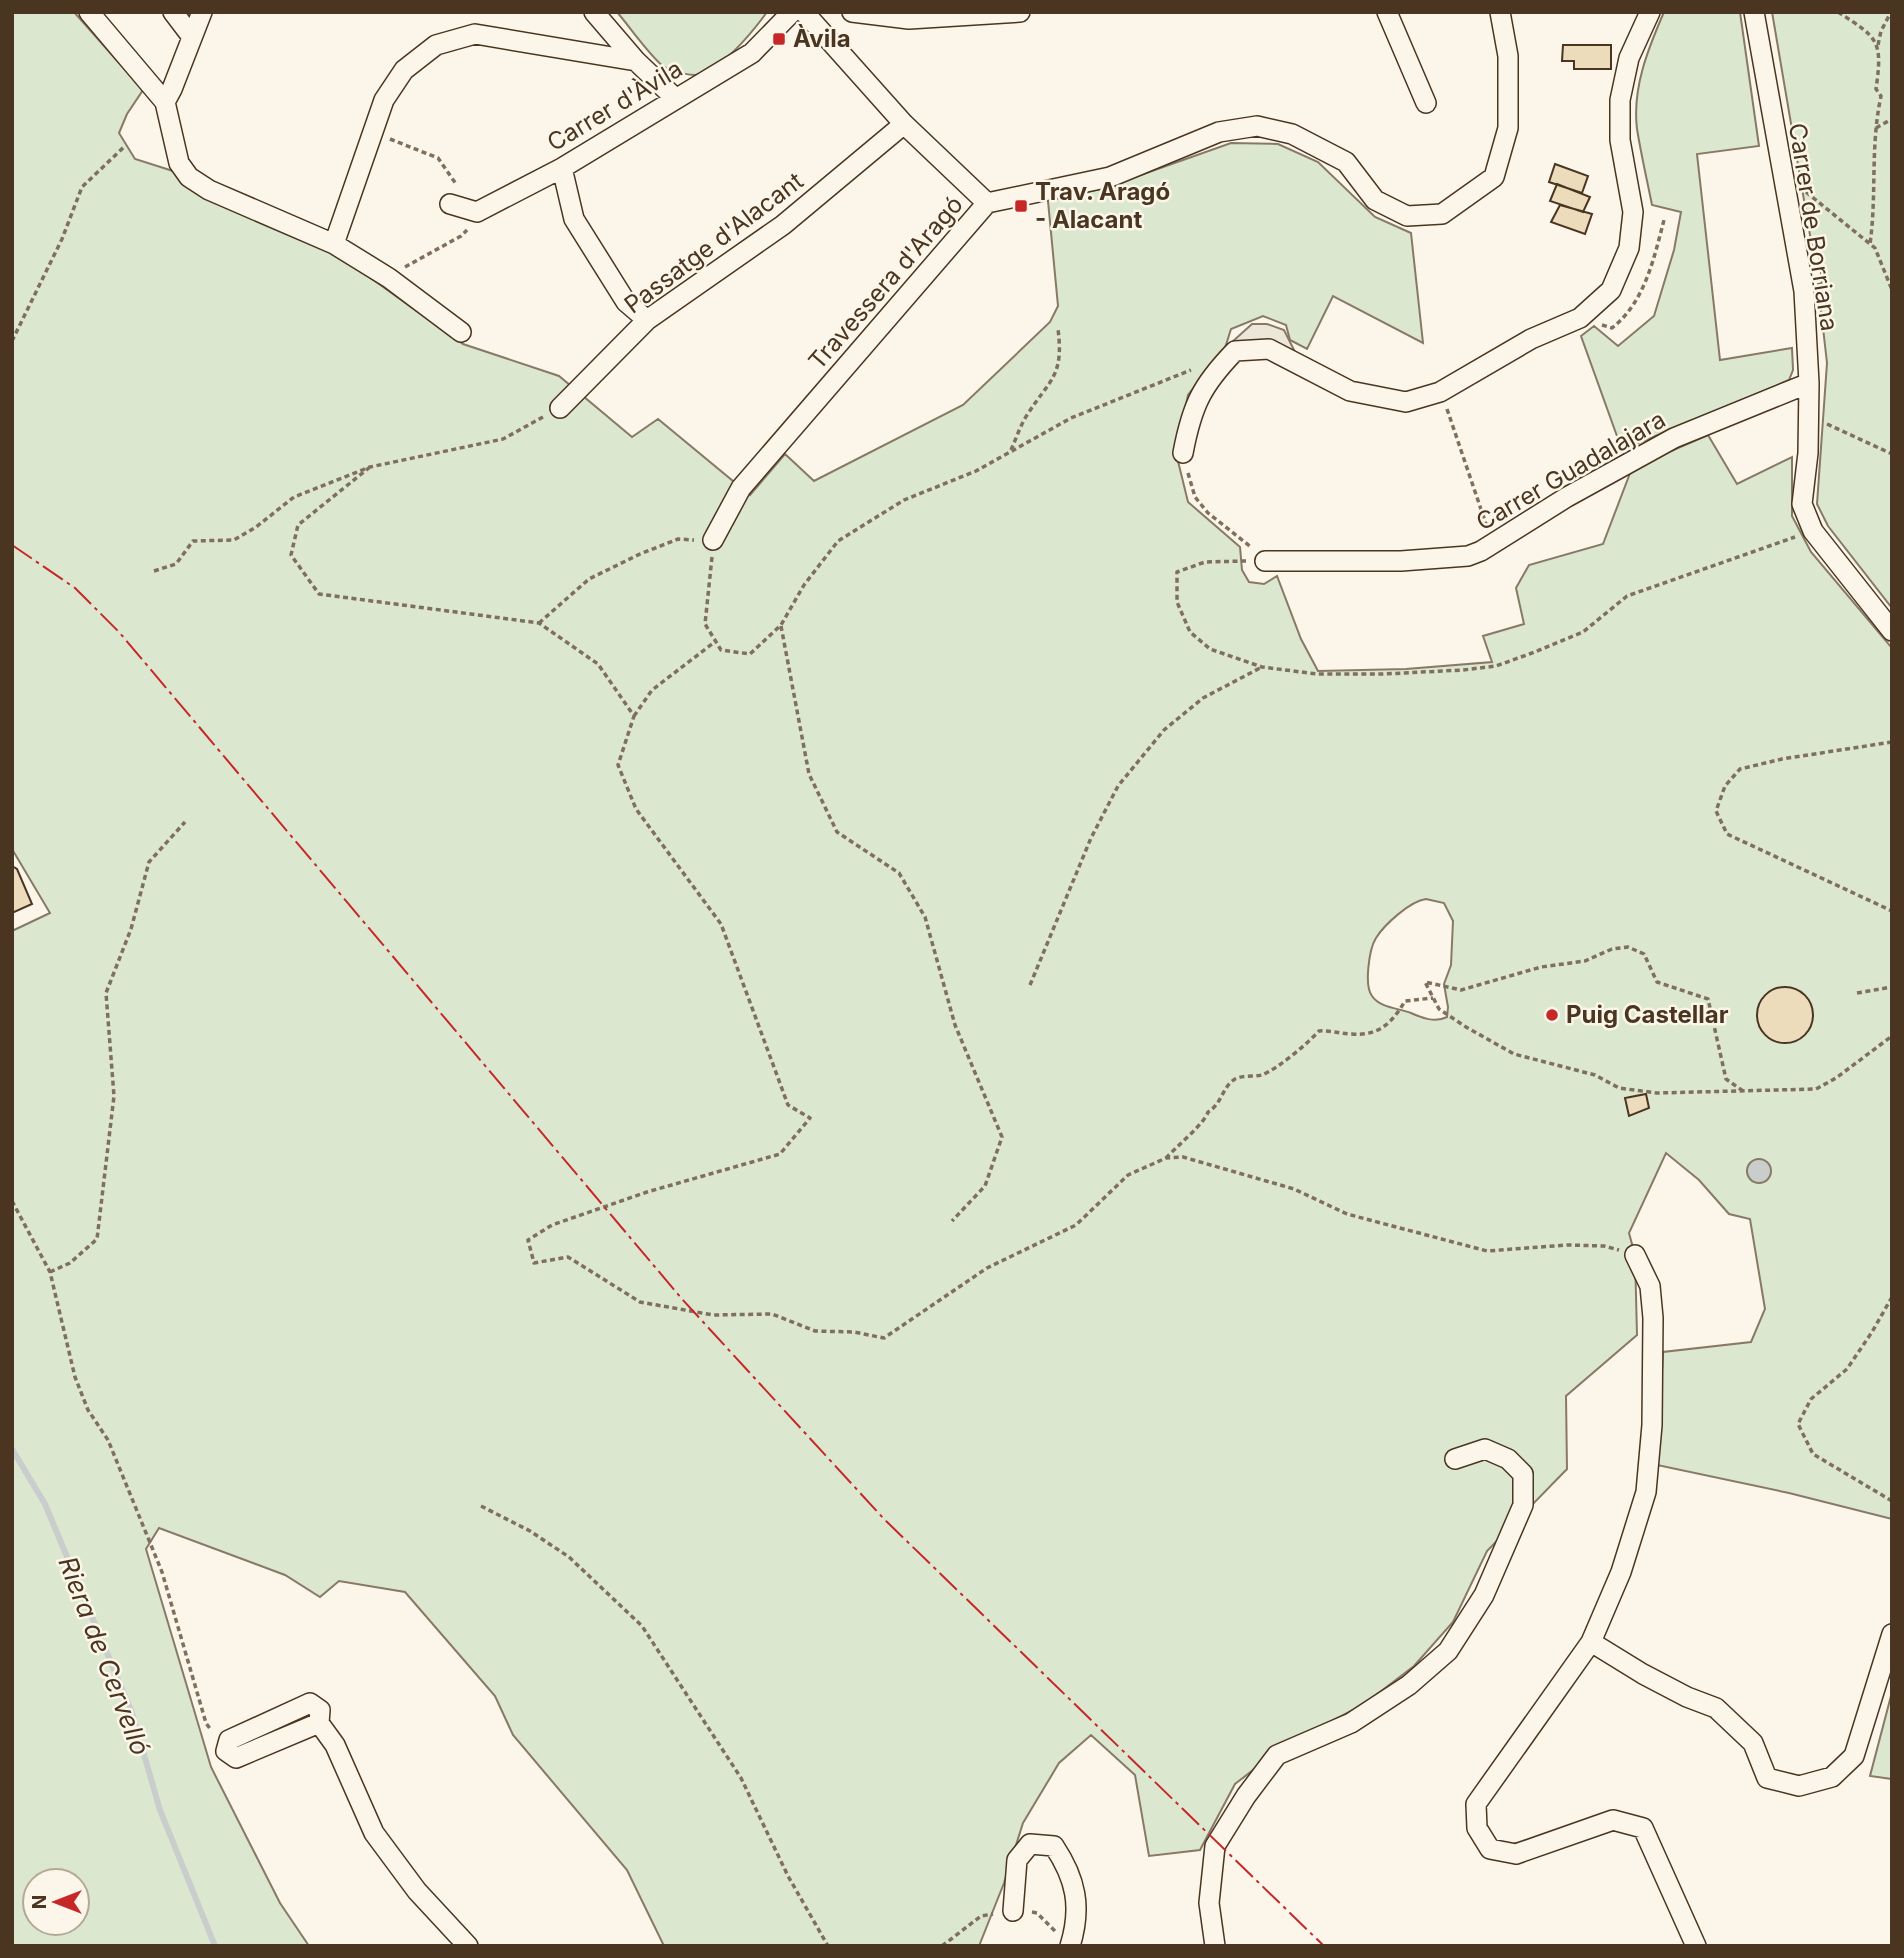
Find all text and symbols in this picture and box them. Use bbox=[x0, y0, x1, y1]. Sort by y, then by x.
place label: Àvila bbox=[793, 24, 851, 53]
marker: Àvila bbox=[771, 31, 787, 47]
street label: Carrer d'Àvila bbox=[541, 53, 688, 157]
street label: Carrer de Borriana bbox=[1783, 121, 1844, 333]
street label: Passatge d'Alacant bbox=[619, 166, 809, 319]
place label: Trav. Aragó - Alacant bbox=[1035, 177, 1170, 234]
street label: Travessera d'Aragó bbox=[802, 190, 969, 375]
marker: Trav. Aragó - Alacant bbox=[1013, 198, 1029, 214]
street label: Carrer Guadalajara bbox=[1471, 405, 1671, 537]
place label: Puig Castellar bbox=[1566, 1000, 1729, 1029]
marker: Puig Castellar bbox=[1544, 1007, 1560, 1023]
water label: Riera de Cervelló bbox=[52, 1552, 157, 1760]
north arrow bbox=[21, 1867, 91, 1937]
text: N bbox=[28, 1895, 51, 1909]

